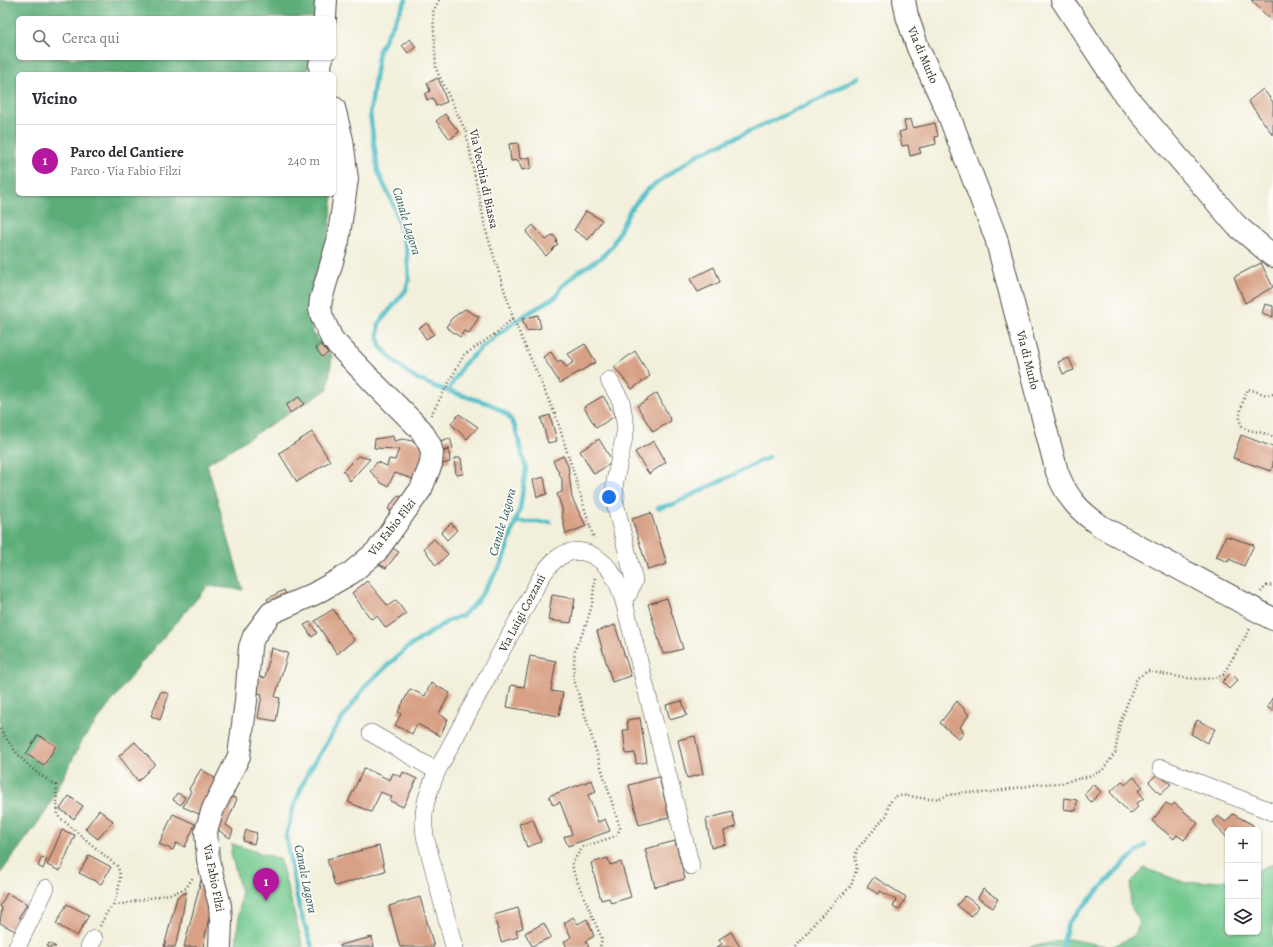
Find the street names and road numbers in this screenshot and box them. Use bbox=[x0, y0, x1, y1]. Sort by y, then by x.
street label: Via di Murlo bbox=[903, 23, 942, 86]
street label: Via Vecchia di Biassa bbox=[465, 127, 502, 231]
street label: Via di Murlo bbox=[1013, 328, 1043, 391]
street label: Via Fabio Filzi bbox=[364, 495, 419, 560]
street label: Via Luigi Cozzani bbox=[494, 571, 549, 656]
street label: Via Fabio Filzi bbox=[199, 842, 228, 913]

